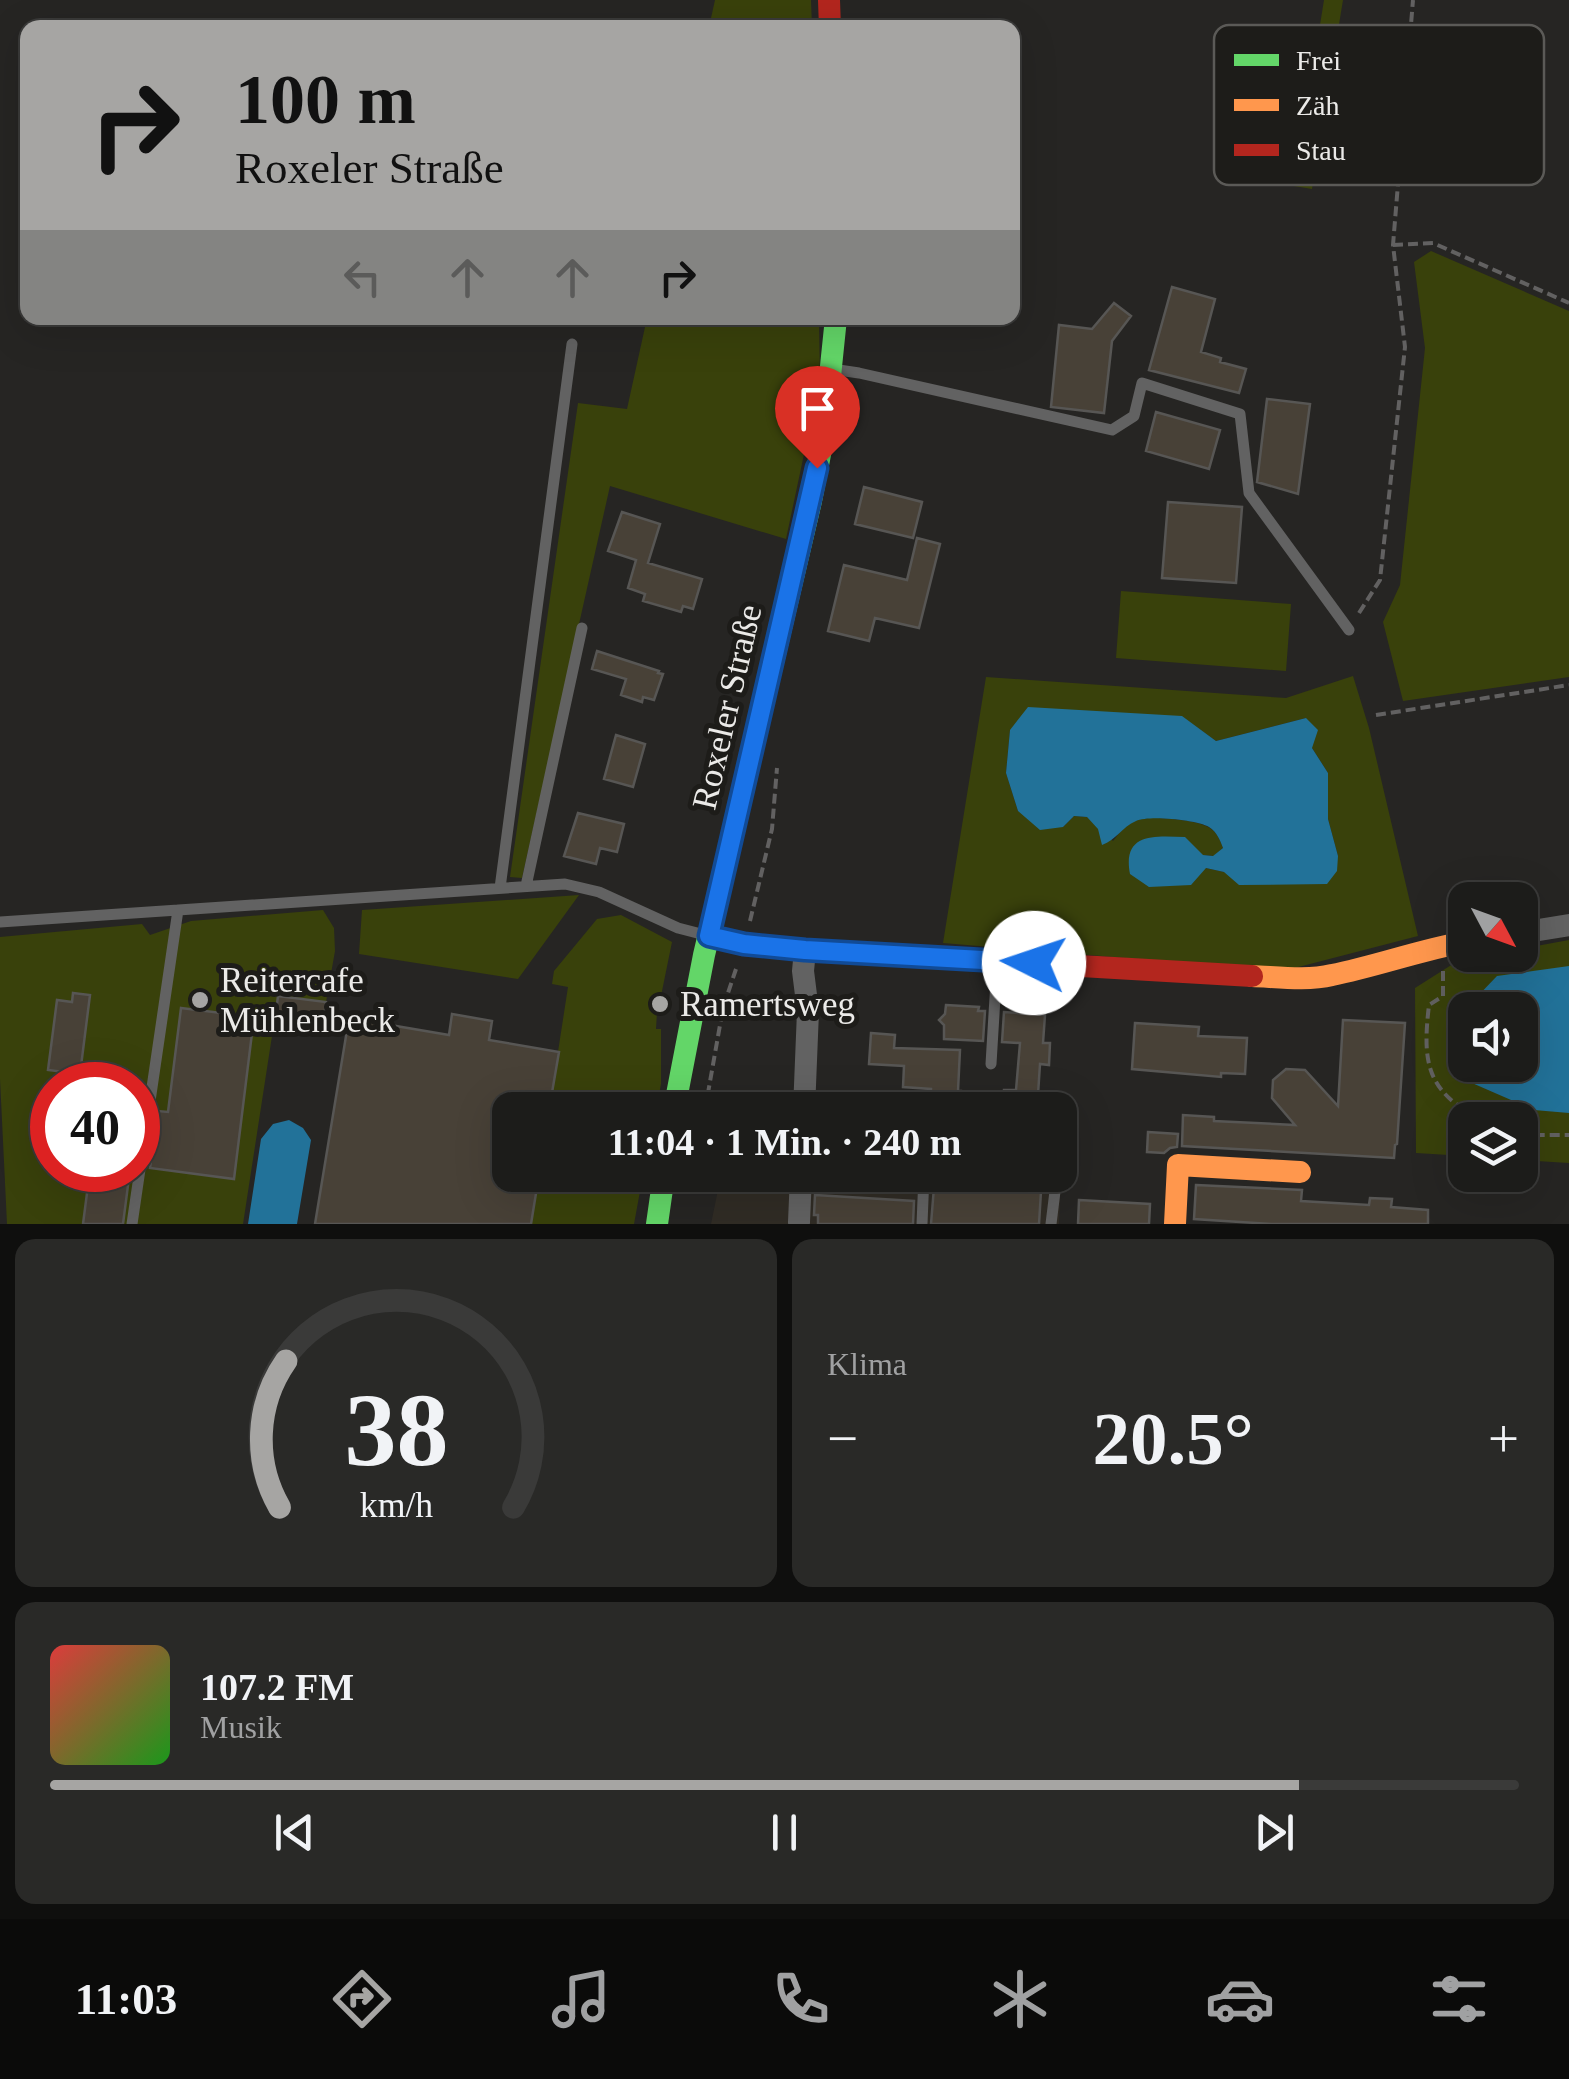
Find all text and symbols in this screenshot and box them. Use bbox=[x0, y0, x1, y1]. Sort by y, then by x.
legend bbox=[1214, 25, 1544, 185]
text: Frei bbox=[1296, 45, 1341, 76]
icon: right bbox=[70, 60, 200, 190]
text: 100 m bbox=[235, 61, 416, 138]
text: Zäh bbox=[1296, 90, 1340, 121]
text: Stau bbox=[1296, 135, 1346, 166]
text: Roxeler Straße bbox=[235, 143, 504, 193]
icon: left bbox=[335, 250, 390, 305]
icon: ahead bbox=[440, 250, 495, 305]
icon: ahead bbox=[545, 250, 600, 305]
icon: right bbox=[650, 250, 705, 305]
pin bbox=[775, 366, 860, 469]
icon: arrive bbox=[790, 381, 845, 436]
street label: Roxeler Straße bbox=[684, 601, 770, 813]
north arrow bbox=[1448, 882, 1538, 972]
map controls bbox=[1448, 882, 1538, 1192]
position arrow bbox=[982, 911, 1086, 1015]
place label: Reitercafe Mühlenbeck bbox=[220, 961, 395, 1040]
place label: Ramertsweg bbox=[680, 985, 855, 1024]
marker: Reitercafe Mühlenbeck bbox=[189, 989, 211, 1011]
button: sound bbox=[1448, 992, 1538, 1082]
marker: Ramertsweg bbox=[649, 993, 671, 1015]
speed limit sign: 40 bbox=[30, 1062, 160, 1192]
button: layers bbox=[1448, 1102, 1538, 1192]
text: 11:04 · 1 Min. · 240 m bbox=[608, 1121, 961, 1163]
text: Klima bbox=[827, 1346, 907, 1382]
text: 38 bbox=[344, 1372, 448, 1487]
text: 20.5° bbox=[1092, 1397, 1254, 1480]
text: − bbox=[827, 1408, 858, 1469]
text: + bbox=[1488, 1408, 1519, 1469]
text: km/h bbox=[359, 1485, 433, 1525]
text: 107.2 FM bbox=[200, 1666, 354, 1708]
text: Musik bbox=[200, 1709, 282, 1745]
icon: previous bbox=[267, 1805, 322, 1860]
icon: pause bbox=[757, 1805, 812, 1860]
icon: next bbox=[1247, 1805, 1302, 1860]
icon: directions bbox=[327, 1964, 397, 2034]
icon: music bbox=[546, 1964, 616, 2034]
icon: phone bbox=[766, 1964, 836, 2034]
icon: climate bbox=[985, 1964, 1055, 2034]
icon: car bbox=[1205, 1964, 1275, 2034]
icon: filters bbox=[1424, 1964, 1494, 2034]
text: 11:03 bbox=[75, 1974, 177, 2024]

